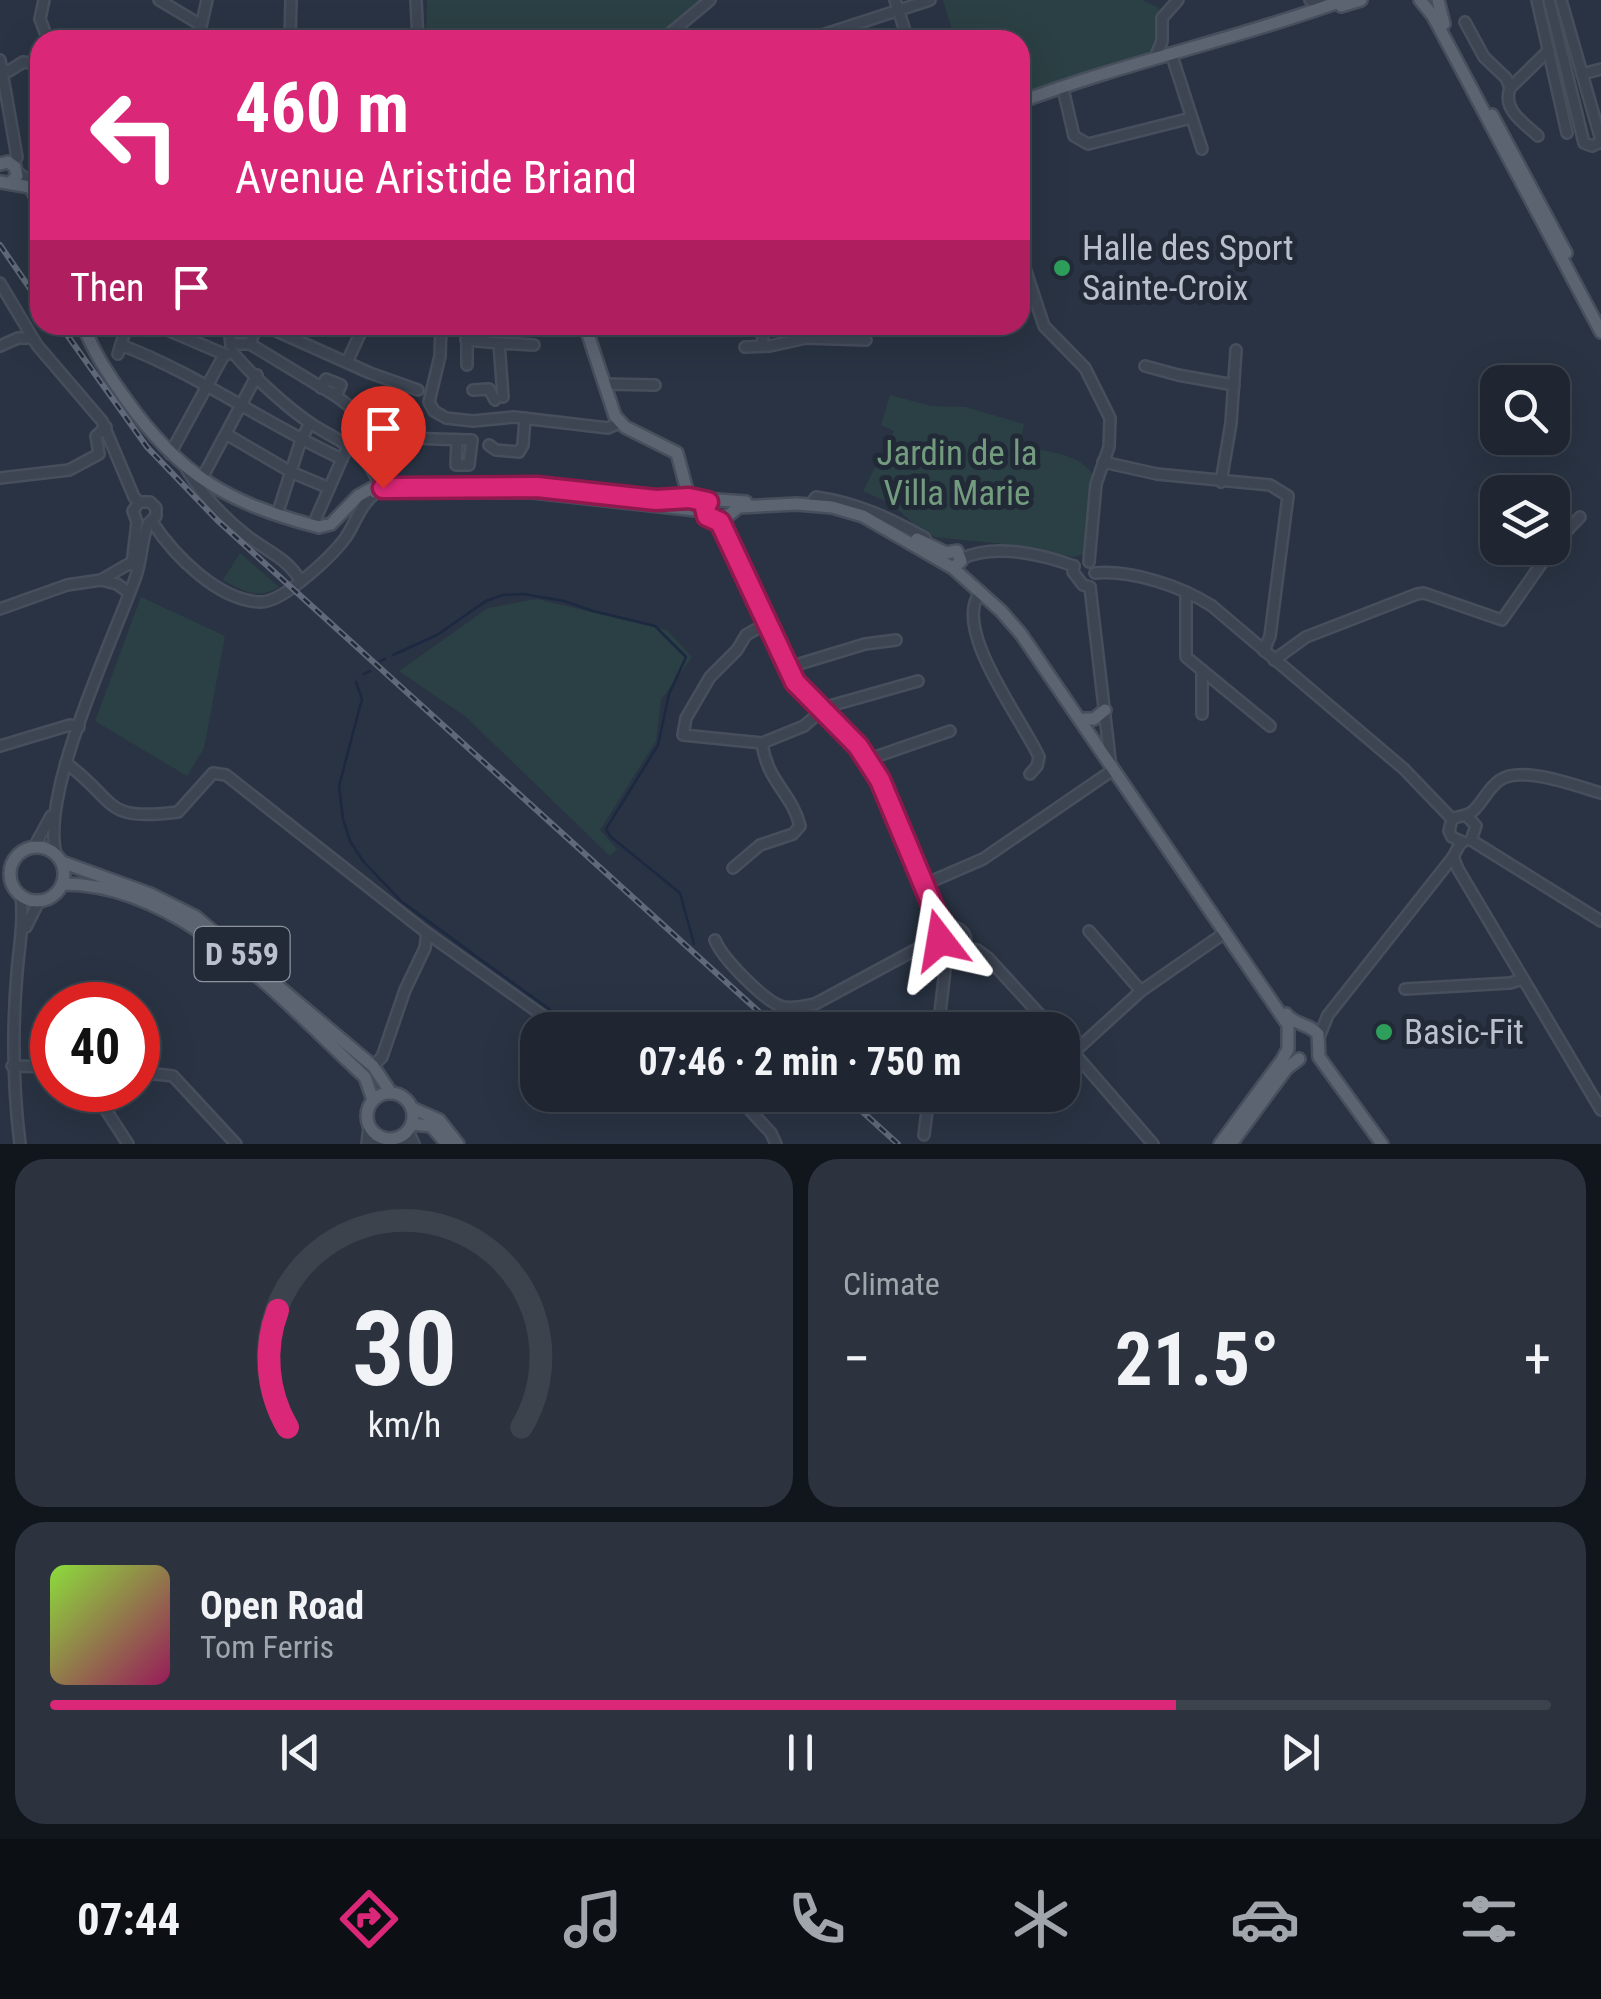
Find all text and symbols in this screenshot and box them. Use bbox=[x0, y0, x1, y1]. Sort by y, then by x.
text: 460 m bbox=[235, 67, 409, 149]
icon: left bbox=[70, 70, 200, 200]
text: Avenue Aristide Briand bbox=[235, 151, 637, 204]
place label: Halle des Sport Sainte-Croix bbox=[1082, 228, 1294, 309]
marker: Halle des Sport Sainte-Croix bbox=[1051, 257, 1073, 279]
icon: arrive bbox=[164, 260, 219, 315]
text: Then bbox=[70, 266, 144, 310]
map controls bbox=[1480, 365, 1570, 565]
button: search bbox=[1480, 365, 1570, 455]
pin bbox=[341, 386, 426, 489]
icon: arrive bbox=[356, 401, 411, 456]
park label: Jardin de la Villa Marie bbox=[876, 433, 1038, 514]
button: layers bbox=[1480, 475, 1570, 565]
position arrow bbox=[888, 888, 992, 992]
road number: D 559 bbox=[194, 927, 290, 981]
speed limit sign: 40 bbox=[30, 982, 160, 1112]
place label: Basic-Fit bbox=[1404, 1012, 1524, 1053]
marker: Basic-Fit bbox=[1373, 1021, 1395, 1043]
text: 07:46 · 2 min · 750 m bbox=[639, 1040, 961, 1084]
text: Climate bbox=[843, 1265, 940, 1303]
text: 30 bbox=[351, 1289, 457, 1410]
text: 21.5° bbox=[1115, 1315, 1279, 1403]
text: − bbox=[843, 1327, 871, 1391]
text: + bbox=[1524, 1327, 1551, 1391]
text: km/h bbox=[367, 1404, 441, 1446]
text: Open Road bbox=[200, 1584, 364, 1628]
text: Tom Ferris bbox=[200, 1628, 334, 1666]
icon: previous bbox=[273, 1725, 328, 1780]
icon: pause bbox=[773, 1725, 828, 1780]
icon: next bbox=[1273, 1725, 1328, 1780]
icon: directions bbox=[334, 1884, 404, 1954]
icon: music bbox=[558, 1884, 628, 1954]
icon: phone bbox=[782, 1884, 852, 1954]
icon: climate bbox=[1006, 1884, 1076, 1954]
icon: car bbox=[1230, 1884, 1300, 1954]
icon: filters bbox=[1454, 1884, 1524, 1954]
text: 07:44 bbox=[77, 1893, 180, 1946]

